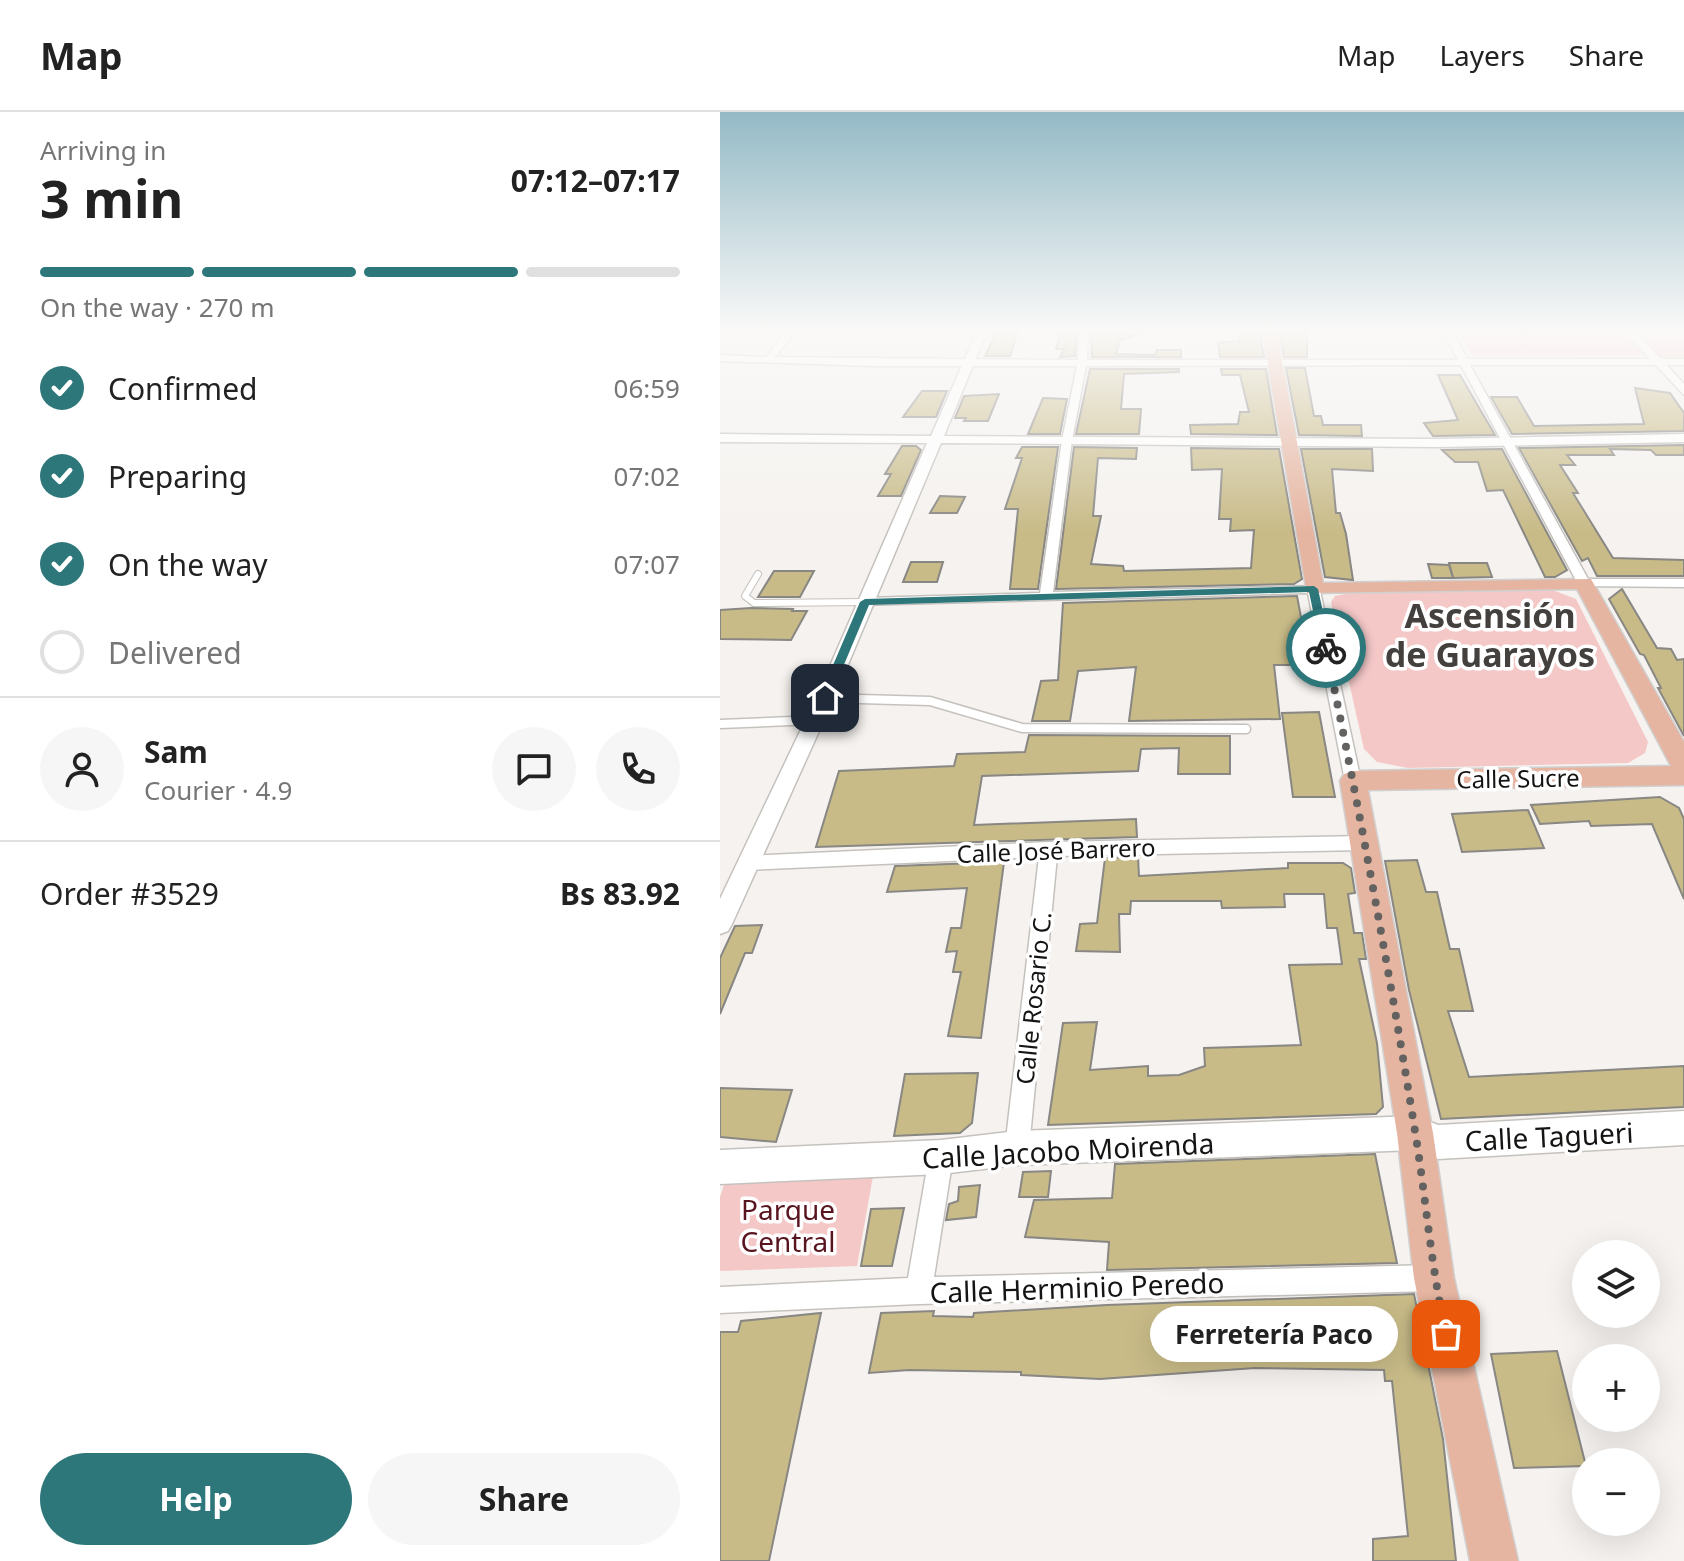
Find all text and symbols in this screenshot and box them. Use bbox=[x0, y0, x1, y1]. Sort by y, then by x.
text: Map bbox=[40, 29, 123, 81]
text: Map bbox=[1337, 36, 1395, 74]
text: Layers bbox=[1439, 36, 1525, 74]
text: Share bbox=[1569, 36, 1644, 74]
text: Arriving in bbox=[40, 132, 166, 168]
text: 07:12–07:17 bbox=[511, 160, 680, 201]
text: 3 min bbox=[40, 162, 183, 233]
text: On the way · 270 m bbox=[40, 289, 274, 325]
icon: check bbox=[40, 366, 84, 410]
text: Confirmed bbox=[108, 368, 258, 409]
text: 06:59 bbox=[614, 370, 680, 406]
icon: check bbox=[40, 454, 84, 498]
text: Preparing bbox=[108, 456, 247, 497]
text: 07:02 bbox=[614, 458, 680, 494]
icon: check bbox=[40, 542, 84, 586]
text: On the way bbox=[108, 544, 268, 585]
text: 07:07 bbox=[614, 546, 680, 582]
district label: Ascensión de Guarayos bbox=[1385, 592, 1595, 677]
courier bbox=[1286, 608, 1366, 688]
icon: bike bbox=[1304, 626, 1348, 670]
text: Delivered bbox=[108, 632, 242, 673]
pin bbox=[791, 664, 859, 732]
icon: home bbox=[803, 676, 847, 720]
button: person bbox=[40, 727, 124, 811]
button: chat bbox=[492, 727, 576, 811]
button: phone bbox=[596, 727, 680, 811]
text: Sam bbox=[144, 731, 208, 772]
street label: Calle Sucre bbox=[1456, 760, 1580, 796]
text: Courier · 4.9 bbox=[144, 772, 292, 808]
street label: Calle José Barrero bbox=[956, 830, 1156, 870]
text: Order #3529 bbox=[40, 873, 219, 914]
text: Bs 83.92 bbox=[560, 873, 680, 914]
street label: Calle Rosario C. bbox=[1008, 910, 1058, 1086]
street label: Calle Tagueri bbox=[1464, 1113, 1634, 1159]
street label: Calle Jacobo Moirenda bbox=[921, 1123, 1215, 1177]
park label: Parque Central bbox=[741, 1190, 835, 1260]
map controls bbox=[1572, 1240, 1660, 1536]
button: layers bbox=[1572, 1240, 1660, 1328]
street label: Calle Herminio Peredo bbox=[929, 1263, 1225, 1311]
pin bbox=[1412, 1300, 1480, 1368]
callout: Ferretería Paco bbox=[1150, 1306, 1398, 1362]
icon: bag bbox=[1424, 1312, 1468, 1356]
text: Ferretería Paco bbox=[1175, 1316, 1373, 1352]
button: + bbox=[1572, 1344, 1660, 1432]
button: − bbox=[1572, 1448, 1660, 1536]
button: Help bbox=[40, 1453, 352, 1545]
button: Share bbox=[368, 1453, 680, 1545]

